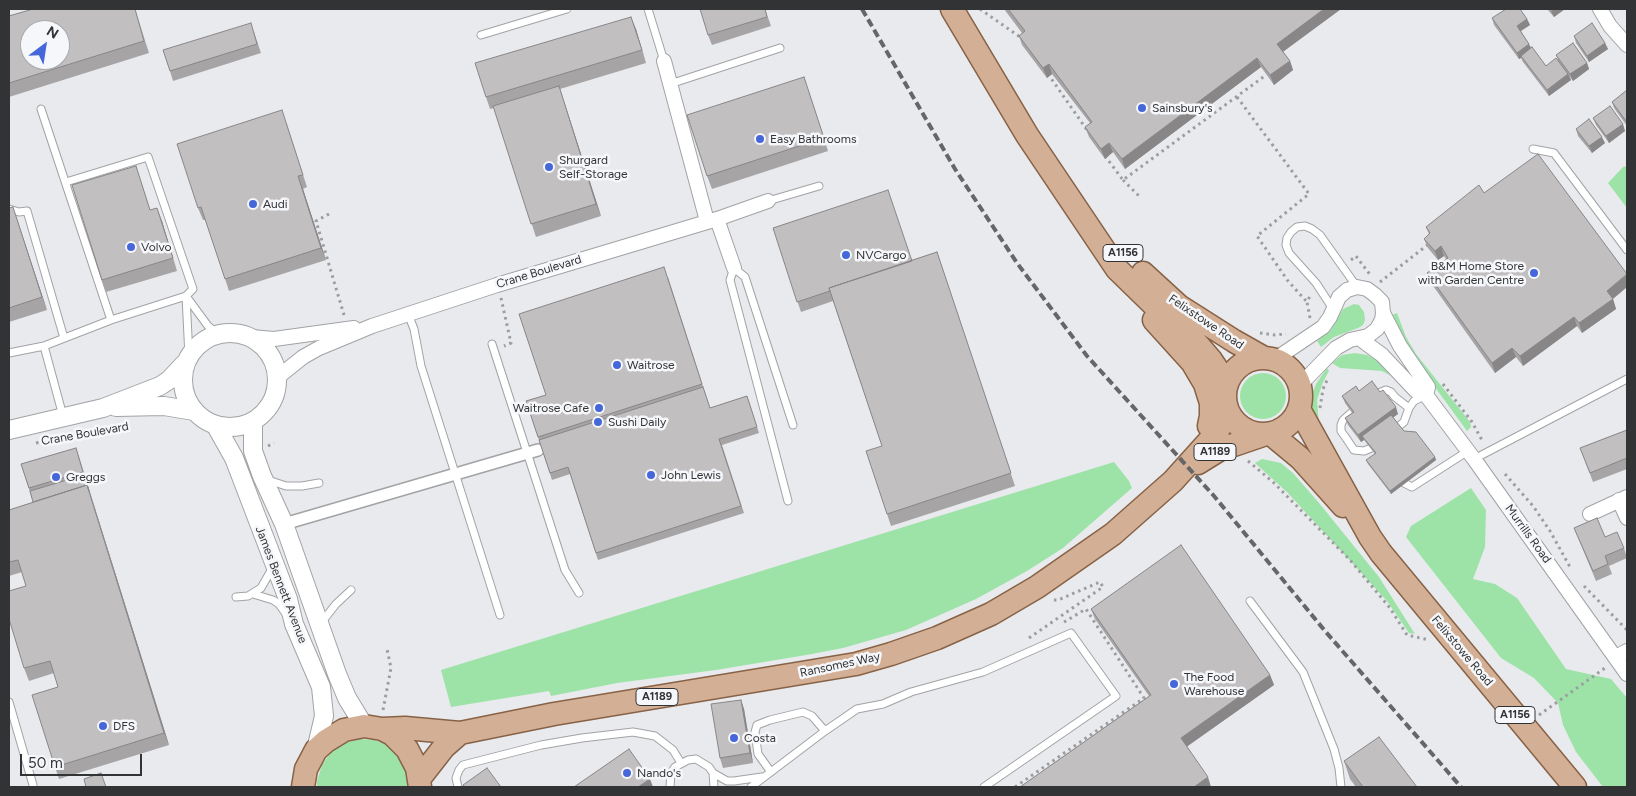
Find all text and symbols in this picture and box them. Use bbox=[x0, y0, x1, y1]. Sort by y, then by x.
north arrow bbox=[20, 20, 70, 70]
text: N bbox=[43, 22, 61, 43]
place label: Sainsbury's bbox=[1152, 101, 1213, 115]
marker: Sainsbury's bbox=[1136, 102, 1148, 114]
place label: Easy Bathrooms bbox=[770, 132, 857, 146]
marker: Easy Bathrooms bbox=[754, 133, 766, 145]
place label: Shurgard Self-Storage bbox=[559, 153, 628, 181]
marker: Shurgard Self-Storage bbox=[543, 161, 555, 173]
place label: Audi bbox=[263, 197, 288, 211]
marker: Audi bbox=[247, 198, 259, 210]
place label: Volvo bbox=[141, 240, 171, 254]
marker: Volvo bbox=[125, 241, 137, 253]
road number: A1156 bbox=[1103, 244, 1143, 262]
place label: NVCargo bbox=[856, 248, 906, 262]
marker: NVCargo bbox=[840, 249, 852, 261]
street label: Crane Boulevard bbox=[495, 252, 583, 292]
place label: B&M Home Store with Garden Centre bbox=[1418, 259, 1524, 287]
marker: B&M Home Store with Garden Centre bbox=[1528, 267, 1540, 279]
street label: Felixstowe Road bbox=[1166, 292, 1246, 352]
place label: Waitrose bbox=[627, 358, 675, 372]
marker: Waitrose bbox=[611, 359, 623, 371]
place label: Waitrose Cafe bbox=[513, 401, 589, 415]
marker: Waitrose Cafe bbox=[593, 402, 605, 414]
place label: Sushi Daily bbox=[608, 415, 666, 429]
marker: Sushi Daily bbox=[592, 416, 604, 428]
street label: Crane Boulevard bbox=[40, 419, 130, 449]
road number: A1189 bbox=[1194, 444, 1236, 461]
place label: John Lewis bbox=[661, 468, 721, 482]
marker: John Lewis bbox=[645, 469, 657, 481]
place label: Greggs bbox=[66, 470, 105, 484]
marker: Greggs bbox=[50, 471, 62, 483]
street label: Murrills Road bbox=[1502, 502, 1554, 566]
street label: James Bennett Avenue bbox=[252, 525, 310, 645]
street label: Felixstowe Road bbox=[1428, 613, 1496, 689]
street label: Ransomes Way bbox=[799, 649, 881, 681]
place label: The Food Warehouse bbox=[1184, 670, 1244, 698]
marker: The Food Warehouse bbox=[1168, 678, 1180, 690]
road number: A1189 bbox=[636, 689, 678, 706]
road number: A1156 bbox=[1495, 706, 1535, 724]
place label: DFS bbox=[113, 719, 135, 733]
marker: DFS bbox=[97, 720, 109, 732]
place label: Costa bbox=[744, 731, 776, 745]
marker: Costa bbox=[728, 732, 740, 744]
scale bar bbox=[22, 744, 145, 776]
text: 50 m bbox=[28, 754, 63, 772]
place label: Nando's bbox=[637, 766, 681, 780]
marker: Nando's bbox=[621, 767, 633, 779]

